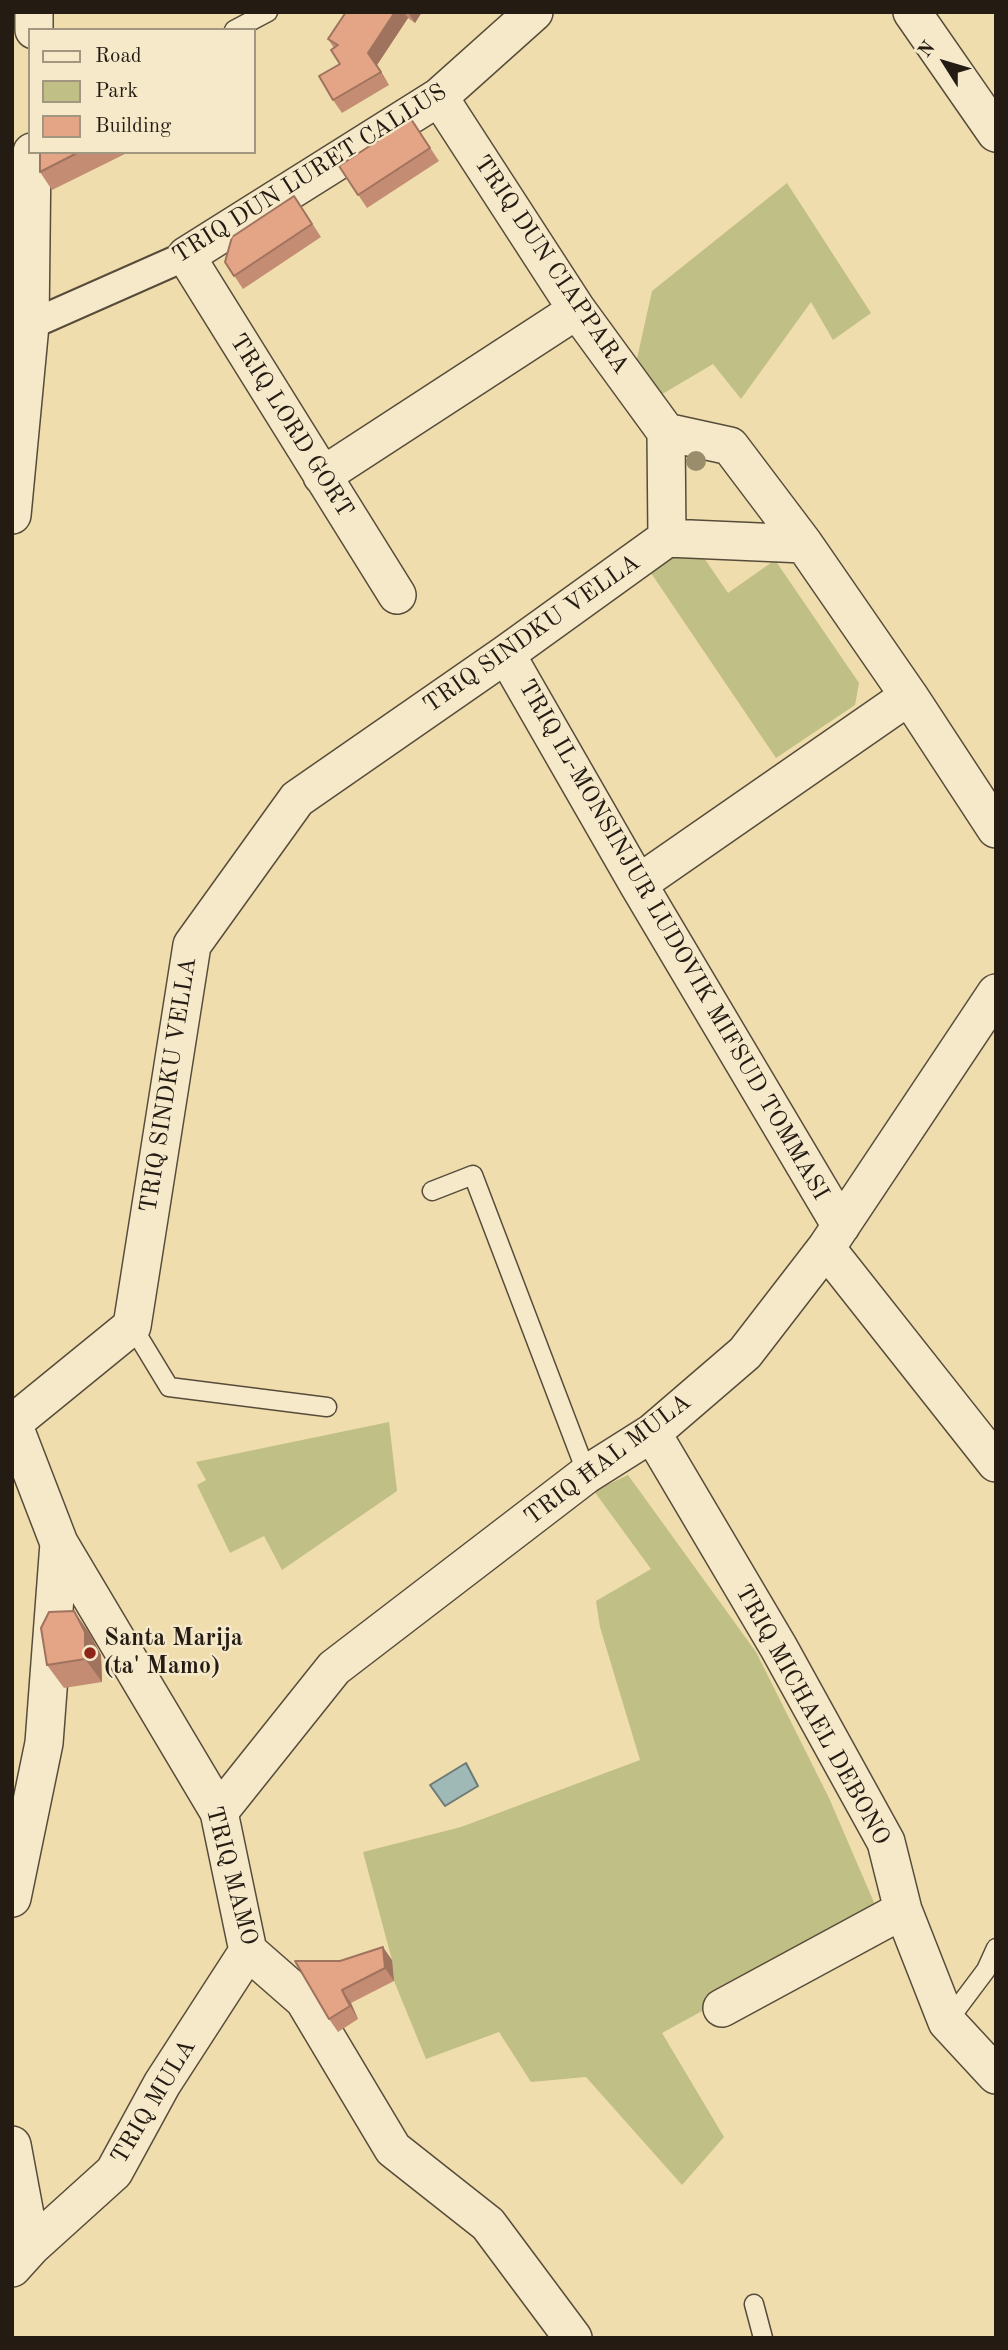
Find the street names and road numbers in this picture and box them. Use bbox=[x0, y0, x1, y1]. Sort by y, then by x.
street label: TRIQ DUN LURET CALLUS bbox=[168, 78, 452, 270]
street label: TRIQ DUN CIAPPARA bbox=[467, 150, 635, 380]
street label: TRIQ LORD GORT bbox=[223, 329, 359, 523]
street label: TRIQ SINDKU VELLA bbox=[418, 548, 646, 720]
street label: TRIQ IL-MONSINJUR LUDOVIK MIFSUD TOMMASI bbox=[511, 675, 835, 1205]
street label: TRIQ SINDKU VELLA bbox=[135, 955, 203, 1215]
street label: TRIQ ĦAL MULA bbox=[519, 1388, 697, 1532]
street label: TRIQ MICHAEL DEBONO bbox=[728, 1580, 896, 1850]
street label: TRIQ MAMO bbox=[199, 1803, 263, 1949]
street label: TRIQ MULA bbox=[105, 2034, 203, 2170]

